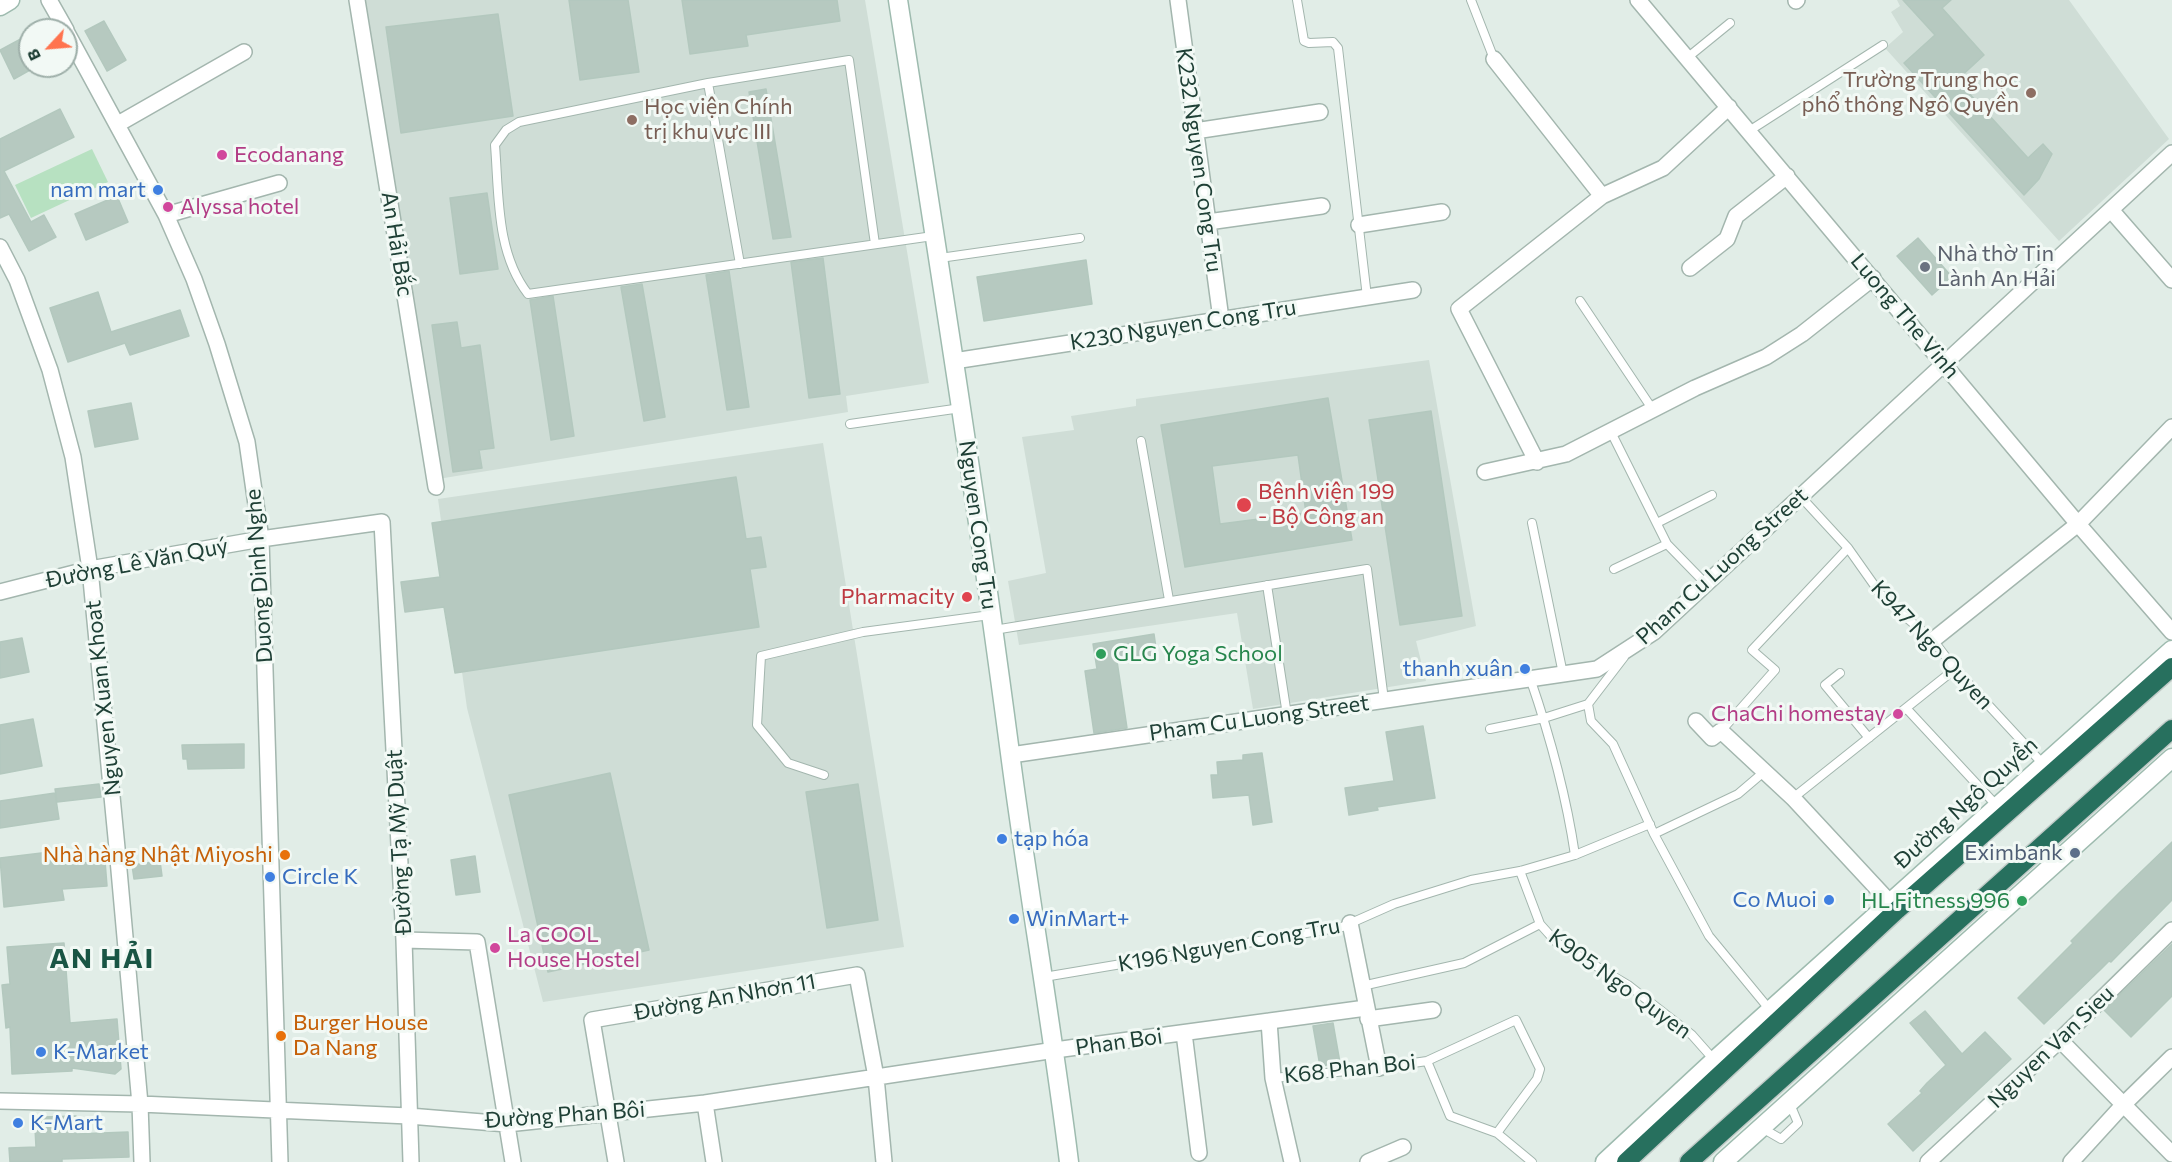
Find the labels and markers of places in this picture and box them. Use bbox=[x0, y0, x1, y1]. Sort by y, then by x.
place label: Trường Trung học phổ thông Ngô Quyền bbox=[1801, 67, 2019, 118]
marker: Trường Trung học phổ thông Ngô Quyền bbox=[2024, 86, 2038, 100]
place label: Học viện Chính trị khu vực III bbox=[644, 94, 793, 146]
marker: Học viện Chính trị khu vực III bbox=[625, 113, 639, 127]
place label: Ecodanang bbox=[234, 142, 344, 168]
marker: Ecodanang bbox=[215, 148, 229, 162]
place label: nam mart bbox=[50, 177, 146, 203]
marker: nam mart bbox=[151, 183, 165, 197]
place label: Alyssa hotel bbox=[180, 194, 299, 220]
marker: Alyssa hotel bbox=[161, 200, 175, 214]
place label: Nhà thờ Tin Lành An Hải bbox=[1937, 241, 2056, 292]
marker: Nhà thờ Tin Lành An Hải bbox=[1918, 260, 1932, 274]
place label: Bệnh viện 199 - Bộ Công an bbox=[1258, 479, 1395, 530]
marker: Bệnh viện 199 - Bộ Công an bbox=[1235, 496, 1253, 514]
place label: Pharmacity bbox=[841, 584, 955, 610]
marker: Pharmacity bbox=[960, 590, 974, 604]
place label: GLG Yoga School bbox=[1113, 641, 1283, 667]
marker: GLG Yoga School bbox=[1094, 647, 1108, 661]
place label: thanh xuân bbox=[1402, 656, 1513, 682]
marker: thanh xuân bbox=[1518, 662, 1532, 676]
place label: ChaChi homestay bbox=[1711, 701, 1886, 727]
marker: ChaChi homestay bbox=[1891, 707, 1905, 721]
place label: tạp hóa bbox=[1014, 826, 1089, 852]
marker: tạp hóa bbox=[995, 832, 1009, 846]
place label: Eximbank bbox=[1964, 840, 2063, 866]
place label: Nhà hàng Nhật Miyoshi bbox=[43, 842, 273, 868]
marker: Eximbank bbox=[2068, 846, 2082, 860]
marker: Nhà hàng Nhật Miyoshi bbox=[278, 848, 292, 862]
place label: Circle K bbox=[282, 864, 358, 890]
marker: Circle K bbox=[263, 870, 277, 884]
place label: Co Muoi bbox=[1732, 887, 1817, 913]
place label: HL Fitness 996 bbox=[1861, 888, 2010, 914]
marker: Co Muoi bbox=[1822, 893, 1836, 907]
marker: HL Fitness 996 bbox=[2015, 894, 2029, 908]
place label: WinMart+ bbox=[1026, 906, 1130, 932]
marker: WinMart+ bbox=[1007, 912, 1021, 926]
place label: La COOL House Hostel bbox=[507, 922, 640, 974]
marker: La COOL House Hostel bbox=[488, 941, 502, 955]
place label: Burger House Da Nang bbox=[293, 1010, 428, 1062]
marker: Burger House Da Nang bbox=[274, 1029, 288, 1043]
place label: K-Market bbox=[53, 1039, 149, 1065]
marker: K-Market bbox=[34, 1045, 48, 1059]
place label: K-Mart bbox=[30, 1110, 103, 1136]
marker: K-Mart bbox=[11, 1116, 25, 1130]

